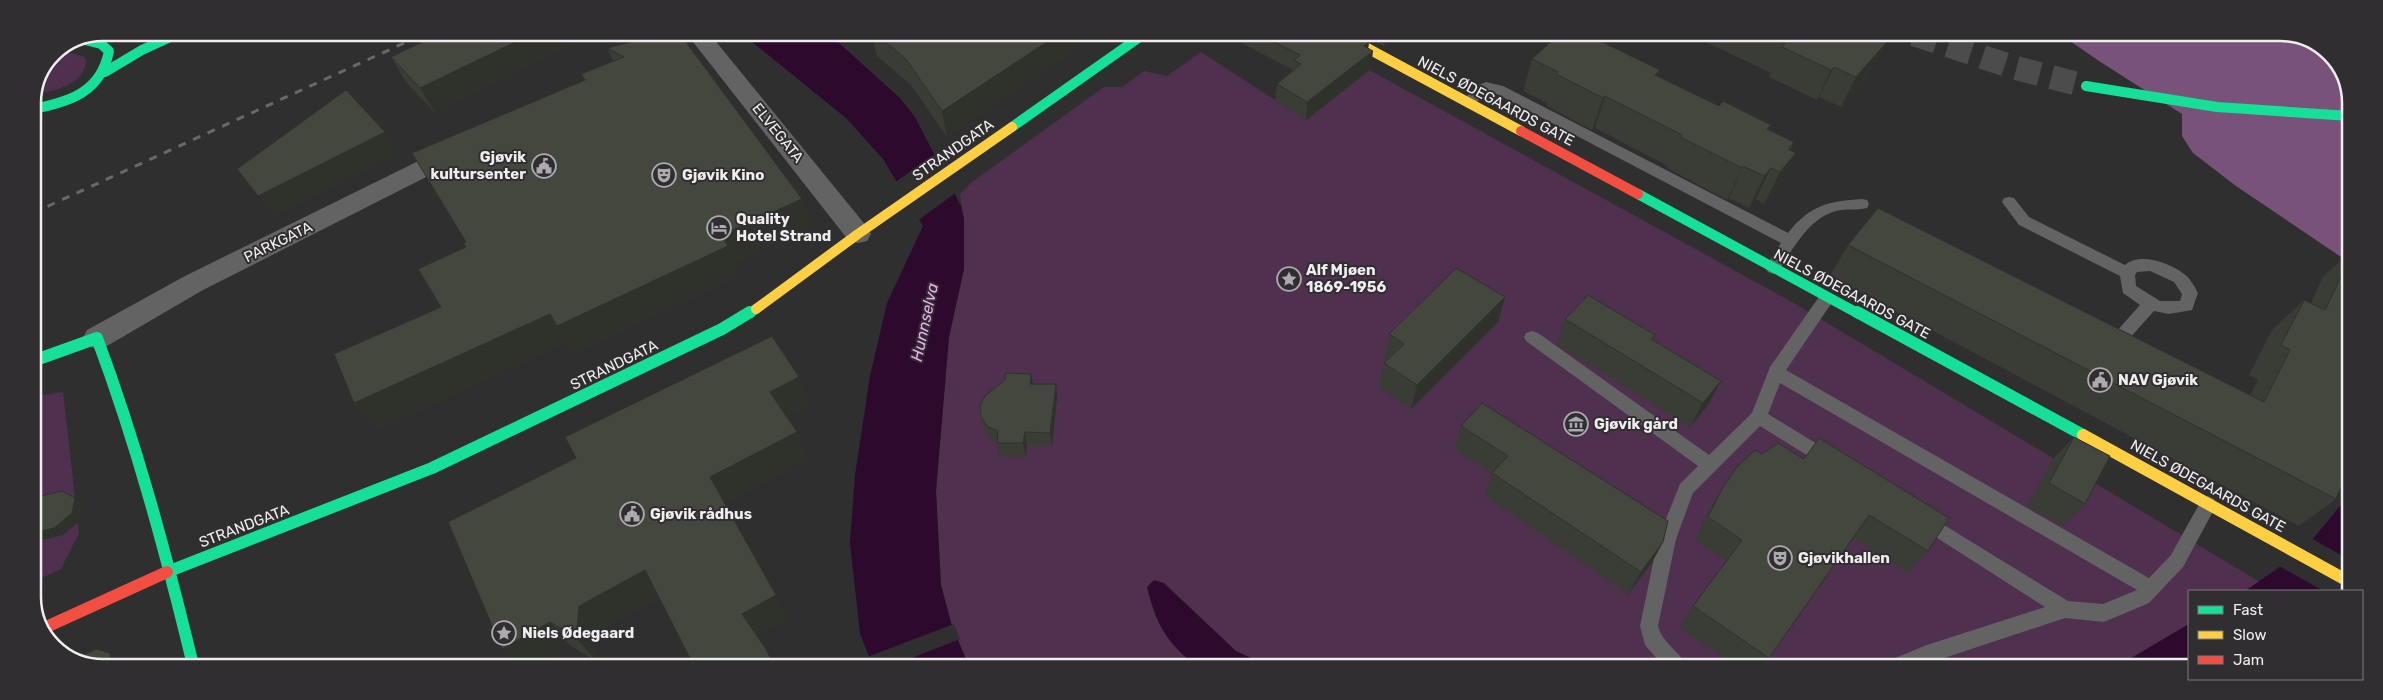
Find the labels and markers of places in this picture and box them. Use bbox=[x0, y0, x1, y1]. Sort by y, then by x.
place label: Gjøvik kultursenter bbox=[430, 148, 526, 183]
public building icon: Gjøvik kultursenter bbox=[531, 153, 557, 179]
theatre icon: Gjøvik Kino bbox=[651, 162, 677, 188]
place label: Gjøvik Kino bbox=[682, 166, 764, 184]
place label: Quality Hotel Strand bbox=[736, 210, 831, 245]
hotel icon: Quality Hotel Strand bbox=[706, 215, 732, 241]
place label: Alf Mjøen 1869-1956 bbox=[1306, 261, 1386, 296]
place icon: Alf Mjøen 1869-1956 bbox=[1276, 266, 1302, 292]
public building icon: NAV Gjøvik bbox=[2087, 367, 2113, 393]
place label: NAV Gjøvik bbox=[2118, 371, 2198, 389]
museum icon: Gjøvik gård bbox=[1563, 411, 1589, 437]
place label: Gjøvik gård bbox=[1594, 415, 1678, 433]
public building icon: Gjøvik rådhus bbox=[619, 501, 645, 527]
place label: Gjøvik rådhus bbox=[650, 505, 752, 523]
theatre icon: Gjøvikhallen bbox=[1767, 545, 1793, 571]
place label: Gjøvikhallen bbox=[1798, 549, 1890, 567]
place icon: Niels Ødegaard bbox=[491, 620, 517, 646]
place label: Niels Ødegaard bbox=[522, 624, 634, 642]

